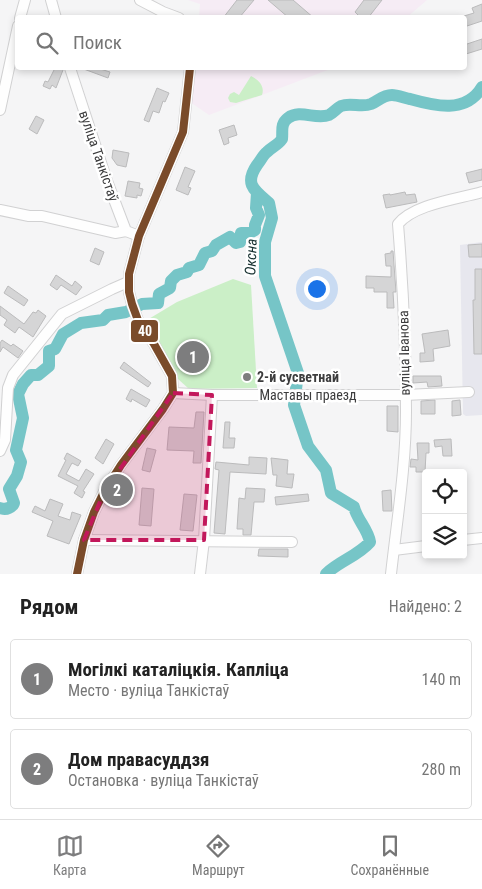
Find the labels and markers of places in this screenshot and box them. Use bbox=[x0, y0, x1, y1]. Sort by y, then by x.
pin: 1 bbox=[177, 338, 209, 376]
place label: 2-й сусветнай bbox=[257, 369, 339, 385]
marker: 2-й сусветнай bbox=[241, 371, 253, 383]
pin: 2 bbox=[101, 471, 133, 509]

